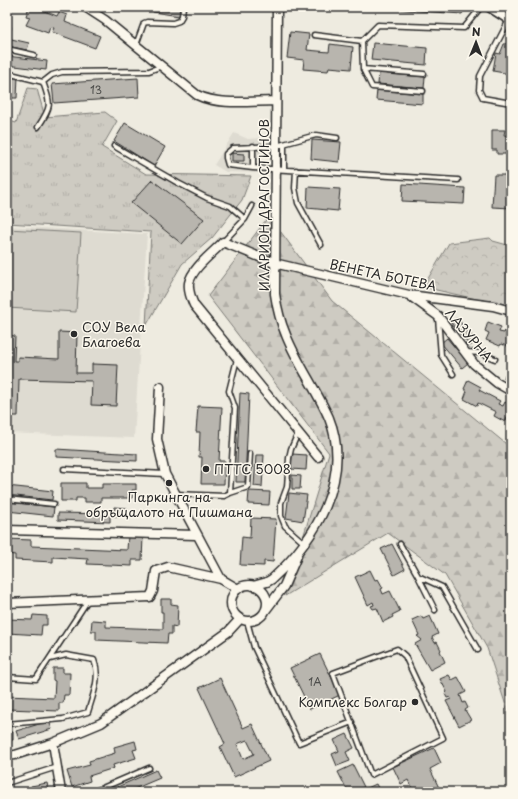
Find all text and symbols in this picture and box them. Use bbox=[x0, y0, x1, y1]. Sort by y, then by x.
north arrow bbox=[456, 22, 496, 62]
text: N bbox=[472, 23, 481, 40]
house number: 13 bbox=[90, 81, 102, 98]
street label: ИЛАРИОН ДРАГОСТИНОВ bbox=[254, 119, 273, 291]
street label: ВЕНЕТА БОТЕВА bbox=[328, 254, 438, 295]
street label: ЛАЗУРНА bbox=[441, 304, 497, 365]
place label: СОУ Вела Благоева bbox=[82, 317, 146, 351]
marker: СОУ Вела Благоева bbox=[69, 329, 79, 339]
place label: ПТТС 5008 bbox=[214, 459, 291, 478]
marker: ПТТС 5008 bbox=[201, 464, 211, 474]
marker: Паркинга на обръщалото на Пишмана bbox=[164, 478, 174, 488]
place label: Паркинга на обръщалото на Пишмана bbox=[86, 487, 253, 521]
house number: 1А bbox=[308, 673, 322, 690]
place label: Комплекс Болгар bbox=[298, 692, 407, 711]
marker: Комплекс Болгар bbox=[410, 697, 420, 707]

